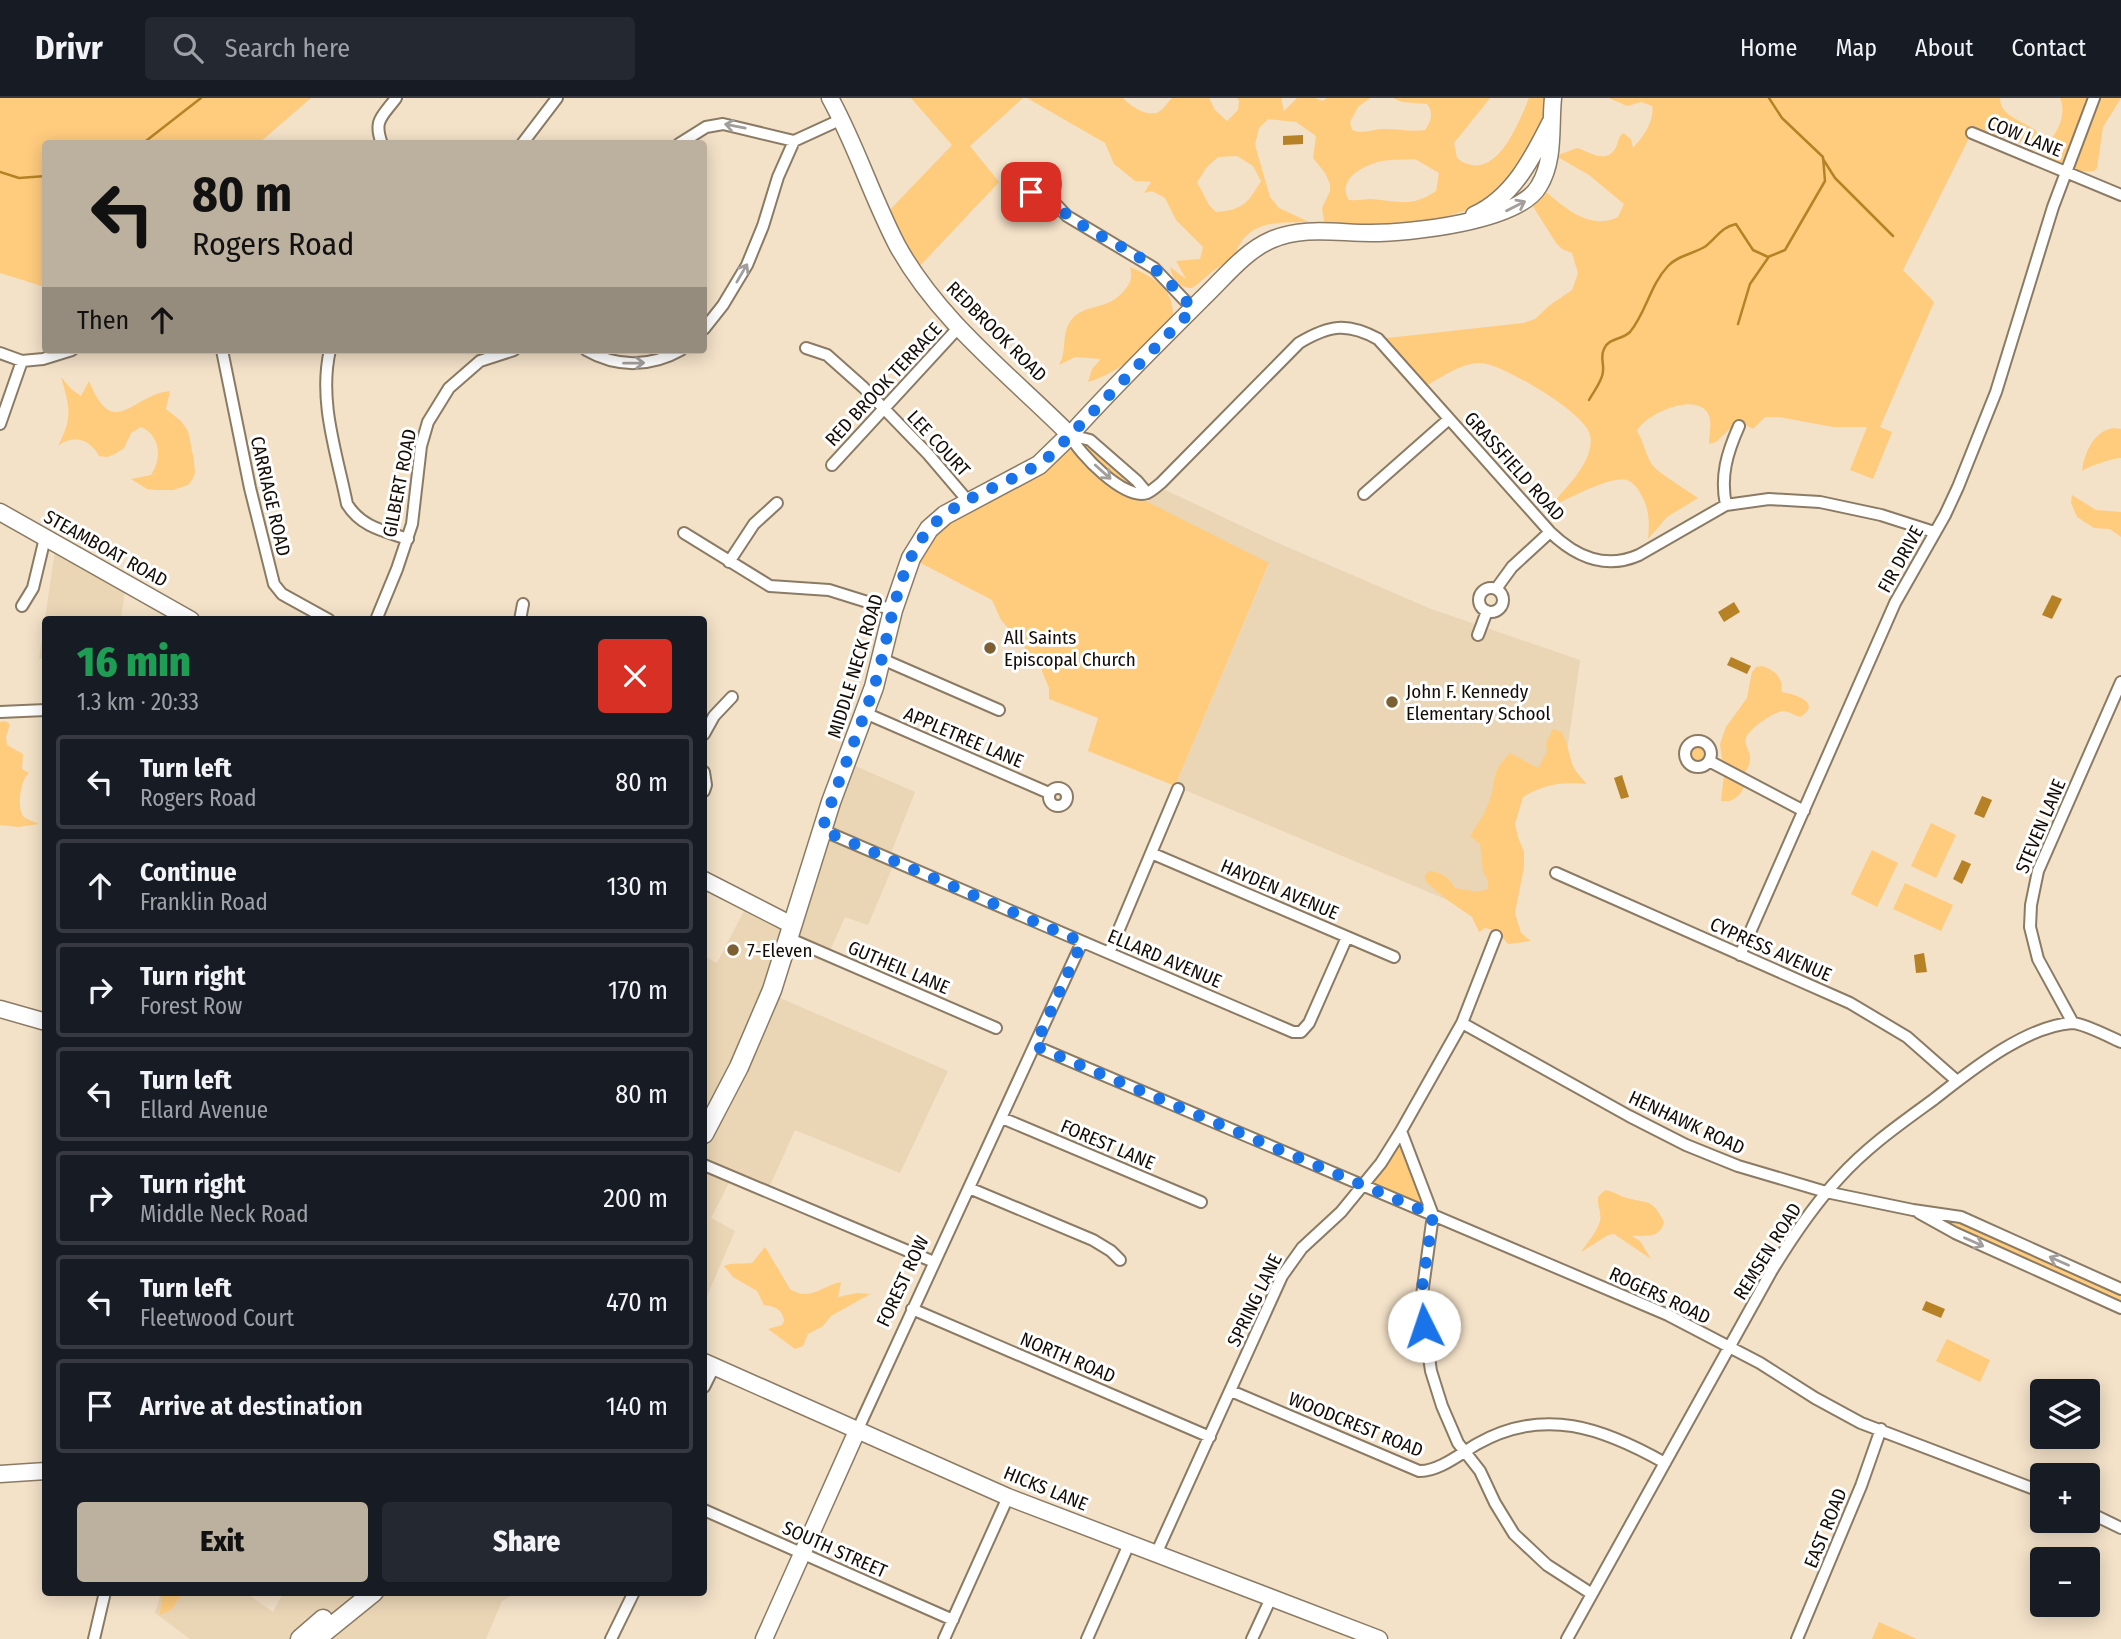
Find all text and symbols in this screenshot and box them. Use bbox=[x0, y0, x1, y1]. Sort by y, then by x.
search box bbox=[145, 17, 635, 80]
text: Drivr bbox=[35, 28, 103, 68]
icon: search bbox=[169, 29, 207, 67]
text: Search here bbox=[225, 33, 350, 64]
text: Home bbox=[1740, 34, 1797, 62]
text: Map bbox=[1835, 34, 1877, 62]
text: About bbox=[1915, 34, 1973, 62]
text: Contact bbox=[2011, 34, 2086, 62]
street label: COW LANE bbox=[1984, 111, 2066, 162]
one-way arrow bbox=[724, 119, 747, 132]
pin bbox=[1001, 162, 1061, 222]
text: 80 m bbox=[192, 165, 292, 224]
icon: left bbox=[77, 168, 168, 259]
icon: arrive bbox=[1012, 173, 1050, 211]
one-way arrow bbox=[1505, 198, 1526, 212]
text: Rogers Road bbox=[192, 225, 354, 263]
one-way arrow bbox=[736, 263, 749, 284]
street label: REDBROOK ROAD bbox=[942, 276, 1052, 386]
icon: ahead bbox=[143, 301, 181, 339]
text: Then bbox=[77, 305, 129, 336]
street label: RED BROOK TERRACE bbox=[820, 318, 947, 451]
one-way arrow bbox=[622, 356, 645, 370]
street label: LEE COURT bbox=[902, 406, 975, 481]
street label: GRASSFIELD ROAD bbox=[1460, 407, 1570, 526]
street label: GILBERT ROAD bbox=[378, 427, 421, 539]
street label: CARRIAGE ROAD bbox=[246, 434, 295, 558]
one-way arrow bbox=[1094, 464, 1112, 480]
street label: STEAMBOAT ROAD bbox=[40, 505, 172, 592]
street label: FIR DRIVE bbox=[1873, 522, 1928, 597]
street label: MIDDLE NECK ROAD bbox=[823, 591, 888, 741]
place label: All Saints Episcopal Church bbox=[1004, 626, 1136, 671]
text: 16 min bbox=[77, 637, 191, 687]
button: close bbox=[598, 639, 672, 713]
marker: All Saints Episcopal Church bbox=[982, 640, 998, 656]
place label: John F. Kennedy Elementary School bbox=[1406, 680, 1551, 725]
text: 1.3 km · 20:33 bbox=[77, 688, 199, 716]
marker: John F. Kennedy Elementary School bbox=[1384, 694, 1400, 710]
street label: APPLETREE LANE bbox=[901, 702, 1027, 773]
text: Turn left bbox=[140, 753, 232, 784]
icon: left bbox=[81, 763, 119, 801]
text: 80 m bbox=[615, 767, 668, 798]
street label: STEVEN LANE bbox=[2010, 776, 2071, 877]
text: Rogers Road bbox=[140, 784, 257, 812]
street label: HAYDEN AVENUE bbox=[1217, 854, 1342, 925]
text: Continue bbox=[140, 857, 237, 888]
icon: ahead bbox=[81, 867, 119, 905]
text: 130 m bbox=[606, 871, 668, 902]
text: Franklin Road bbox=[140, 888, 268, 916]
street label: CYPRESS AVENUE bbox=[1706, 912, 1835, 987]
street label: ELLARD AVENUE bbox=[1104, 924, 1225, 993]
street label: GUTHEIL LANE bbox=[845, 936, 953, 999]
place label: 7-Eleven bbox=[747, 939, 813, 962]
marker: 7-Eleven bbox=[725, 942, 741, 958]
text: Turn right bbox=[140, 961, 246, 992]
icon: right bbox=[81, 971, 119, 1009]
text: 170 m bbox=[608, 975, 668, 1006]
text: Forest Row bbox=[140, 992, 242, 1020]
text: Turn left bbox=[140, 1065, 232, 1096]
icon: left bbox=[81, 1075, 119, 1113]
text: 80 m bbox=[615, 1079, 668, 1110]
street label: HENHAWK ROAD bbox=[1625, 1086, 1748, 1159]
text: Ellard Avenue bbox=[140, 1096, 268, 1124]
street label: FOREST LANE bbox=[1057, 1114, 1158, 1175]
text: Turn right bbox=[140, 1169, 246, 1200]
icon: right bbox=[81, 1179, 119, 1217]
text: 200 m bbox=[603, 1183, 668, 1214]
street label: REMSEN ROAD bbox=[1729, 1199, 1806, 1304]
text: Middle Neck Road bbox=[140, 1200, 309, 1228]
street label: FOREST ROW bbox=[871, 1232, 934, 1330]
one-way arrow bbox=[1962, 1236, 1984, 1249]
street label: SPRING LANE bbox=[1222, 1250, 1287, 1350]
one-way arrow bbox=[2049, 1254, 2070, 1267]
street label: ROGERS ROAD bbox=[1606, 1262, 1714, 1329]
text: Turn left bbox=[140, 1273, 232, 1304]
icon: left bbox=[81, 1283, 119, 1321]
text: 470 m bbox=[606, 1287, 668, 1318]
position arrow bbox=[1387, 1289, 1461, 1363]
text: Fleetwood Court bbox=[140, 1304, 294, 1332]
street label: NORTH ROAD bbox=[1017, 1327, 1119, 1388]
map controls bbox=[2030, 1379, 2100, 1617]
button: layers bbox=[2030, 1379, 2100, 1449]
icon: arrive bbox=[81, 1387, 119, 1425]
street label: WOODCREST ROAD bbox=[1285, 1387, 1426, 1462]
text: Arrive at destination bbox=[140, 1391, 363, 1422]
text: 140 m bbox=[606, 1391, 668, 1422]
street label: HICKS LANE bbox=[1000, 1461, 1091, 1516]
button: + bbox=[2030, 1463, 2100, 1533]
street label: EAST ROAD bbox=[1799, 1485, 1852, 1572]
button: Exit bbox=[77, 1502, 368, 1582]
button: Share bbox=[382, 1502, 672, 1582]
street label: SOUTH STREET bbox=[779, 1516, 891, 1583]
button: − bbox=[2030, 1547, 2100, 1617]

